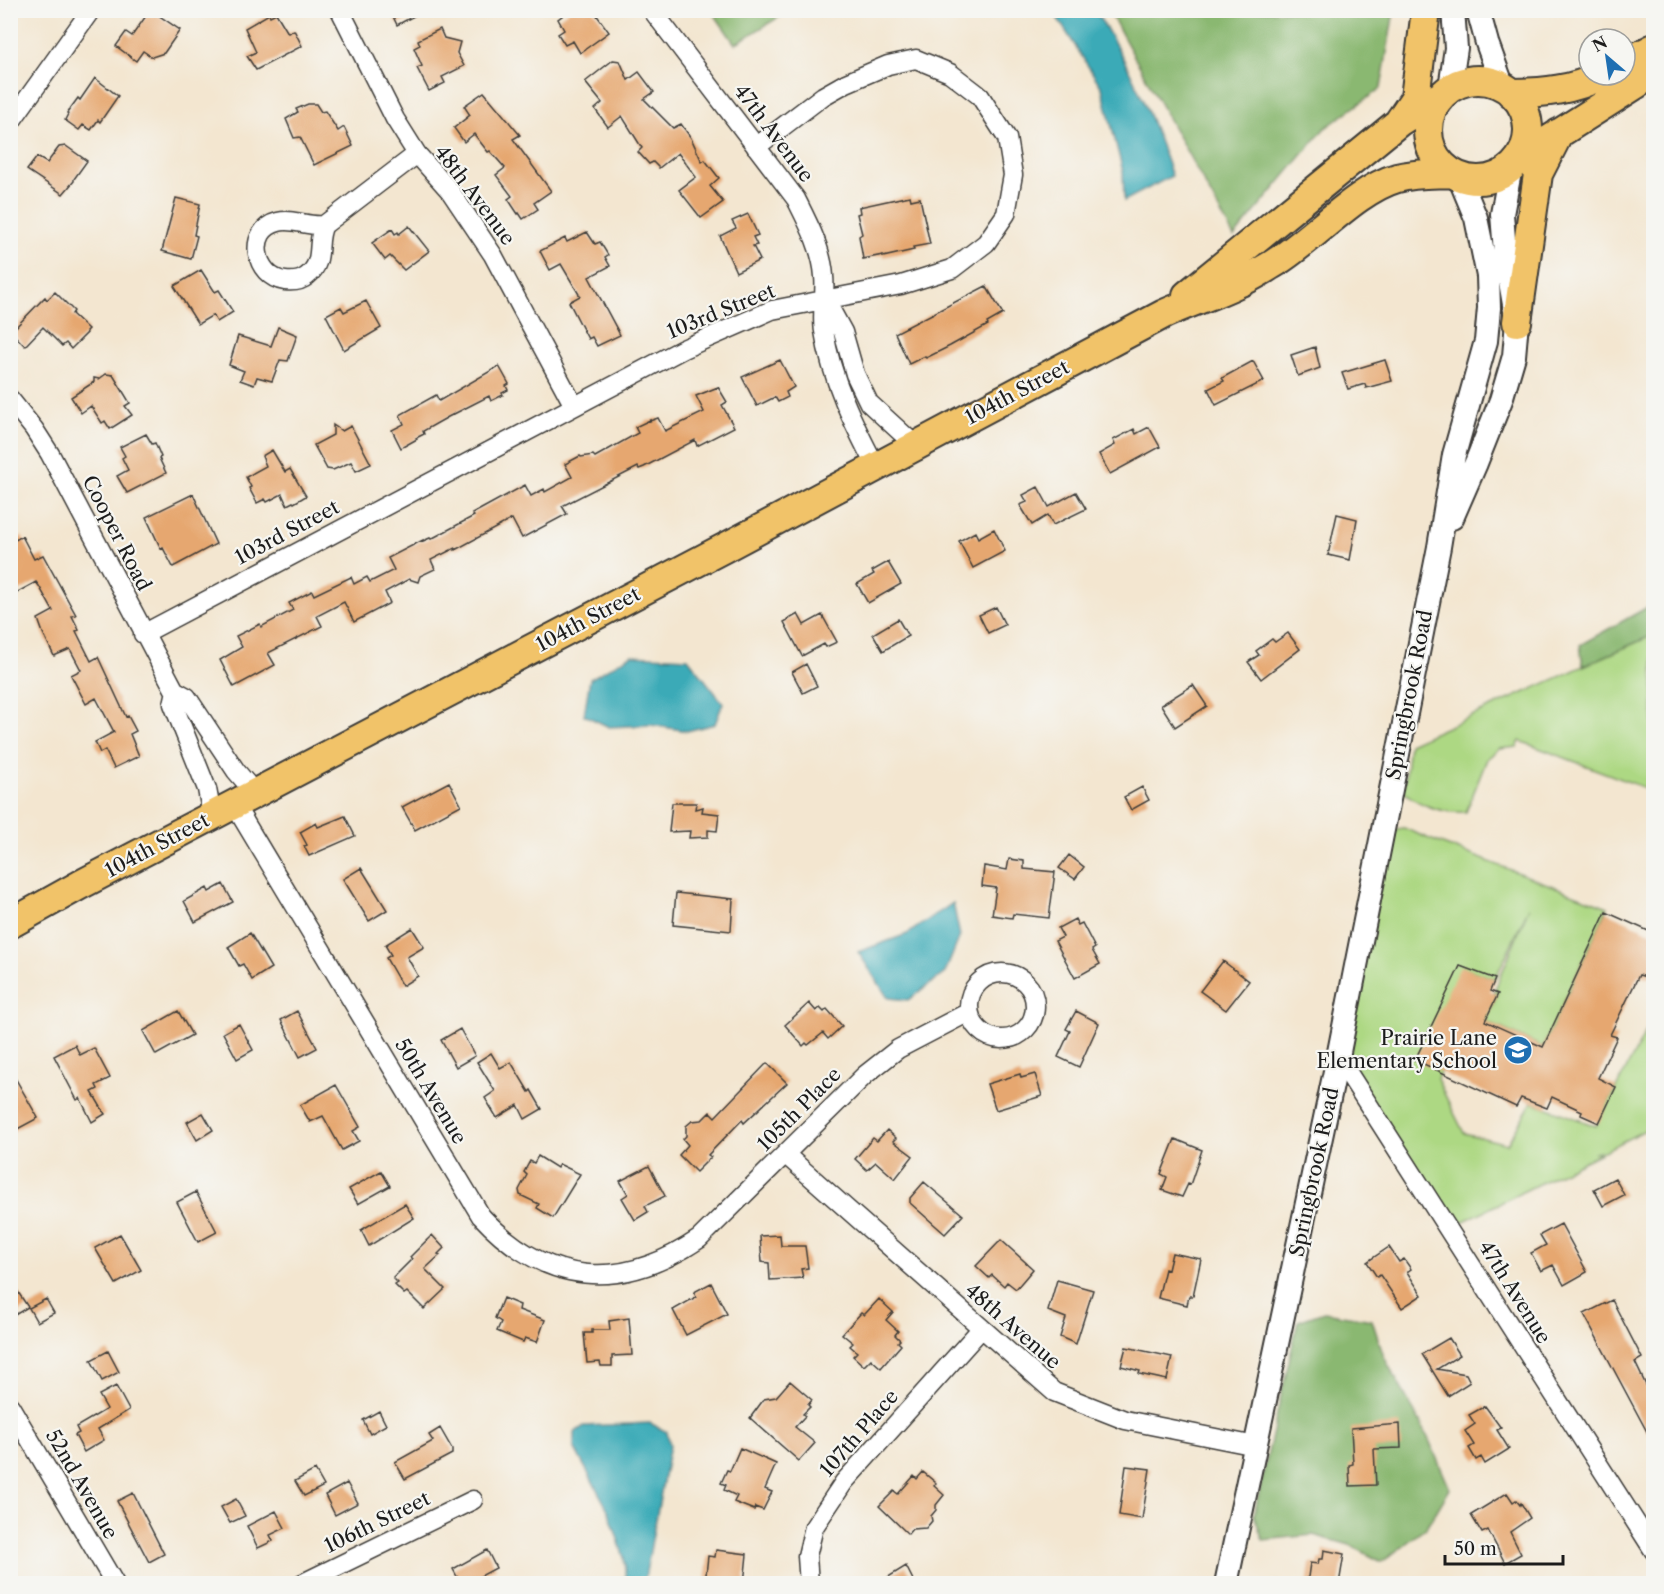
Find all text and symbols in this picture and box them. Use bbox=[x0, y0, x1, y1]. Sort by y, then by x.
north arrow bbox=[1577, 27, 1637, 87]
text: N bbox=[1589, 32, 1611, 56]
street label: 47th Avenue bbox=[729, 79, 819, 187]
street label: 48th Avenue bbox=[430, 140, 520, 250]
street label: 103rd Street bbox=[663, 278, 779, 344]
street label: 104th Street bbox=[961, 355, 1073, 429]
street label: Cooper Road bbox=[78, 471, 156, 595]
street label: 103rd Street bbox=[231, 495, 343, 569]
street label: 104th Street bbox=[532, 582, 644, 656]
street label: Springbrook Road bbox=[1381, 608, 1437, 782]
street label: 104th Street bbox=[101, 808, 213, 882]
place label: Prairie Lane Elementary School bbox=[1316, 1026, 1497, 1073]
street label: 50th Avenue bbox=[390, 1034, 472, 1148]
school or university icon: Prairie Lane Elementary School bbox=[1502, 1034, 1534, 1066]
street label: 105th Place bbox=[752, 1062, 846, 1156]
street label: Springbrook Road bbox=[1284, 1085, 1344, 1259]
street label: 47th Avenue bbox=[1474, 1236, 1556, 1348]
street label: 48th Avenue bbox=[960, 1278, 1066, 1374]
street label: 107th Place bbox=[815, 1385, 903, 1481]
street label: 52nd Avenue bbox=[41, 1425, 123, 1543]
street label: 106th Street bbox=[320, 1486, 434, 1558]
scale bar bbox=[1445, 1528, 1564, 1566]
text: 50 m bbox=[1454, 1538, 1497, 1560]

